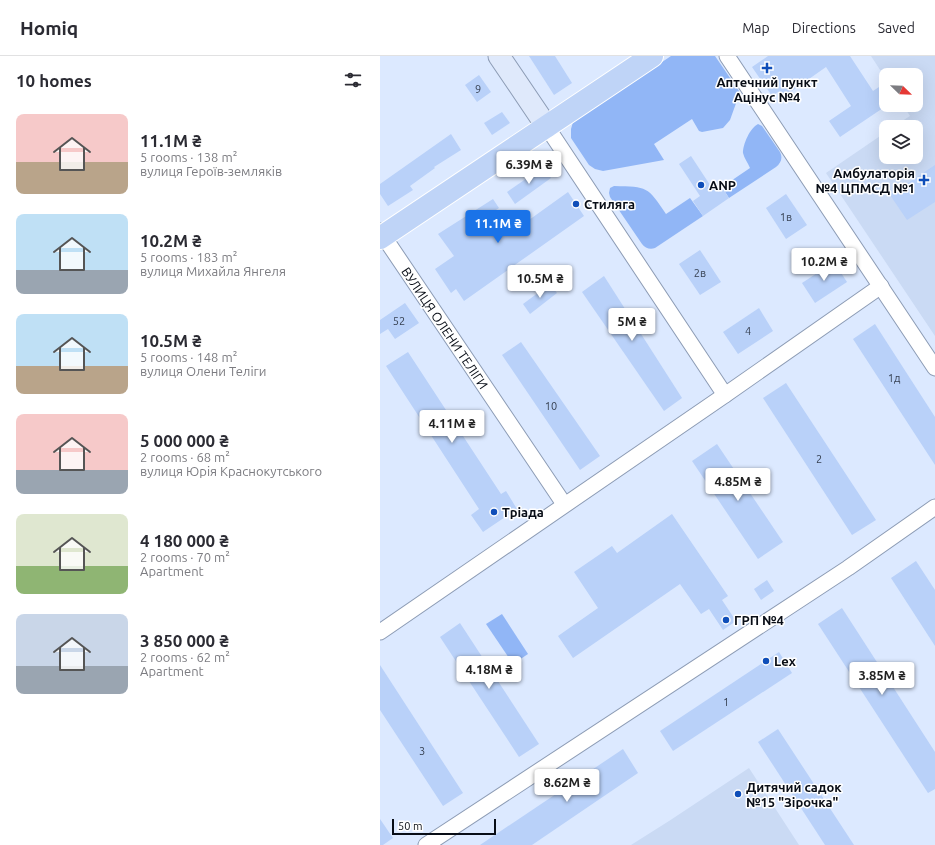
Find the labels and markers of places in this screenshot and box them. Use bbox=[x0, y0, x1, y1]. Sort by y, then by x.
marker: Аптечний пункт Ацінус №4 bbox=[762, 63, 772, 73]
place label: Аптечний пункт Ацінус №4 bbox=[716, 75, 818, 104]
pin: 6.39M ₴ bbox=[492, 151, 566, 185]
place label: Амбулаторія №4 ЦПМСД №1 bbox=[815, 166, 915, 195]
marker: Амбулаторія №4 ЦПМСД №1 bbox=[918, 174, 930, 186]
place label: ANP bbox=[709, 178, 736, 192]
marker: ANP bbox=[696, 180, 706, 190]
place label: Стиляга bbox=[584, 197, 635, 211]
marker: Стиляга bbox=[571, 199, 581, 209]
pin: 11.1M ₴ bbox=[461, 210, 535, 244]
pin: 10.2M ₴ bbox=[787, 248, 861, 282]
pin: 10.5M ₴ bbox=[503, 265, 577, 299]
pin: 5M ₴ bbox=[608, 308, 656, 342]
pin: 4.11M ₴ bbox=[415, 410, 489, 444]
pin: 4.85M ₴ bbox=[701, 468, 775, 502]
place label: Тріада bbox=[502, 505, 544, 519]
marker: Тріада bbox=[489, 507, 499, 517]
place label: ГРП №4 bbox=[734, 613, 784, 627]
marker: ГРП №4 bbox=[721, 615, 731, 625]
place label: Lex bbox=[774, 654, 796, 668]
pin: 4.18M ₴ bbox=[452, 656, 526, 690]
marker: Lex bbox=[761, 656, 771, 666]
pin: 3.85M ₴ bbox=[845, 662, 919, 696]
pin: 8.62M ₴ bbox=[530, 769, 604, 803]
place label: Дитячий садок №15 "Зірочка" bbox=[746, 780, 842, 809]
marker: Дитячий садок №15 "Зірочка" bbox=[733, 789, 743, 799]

